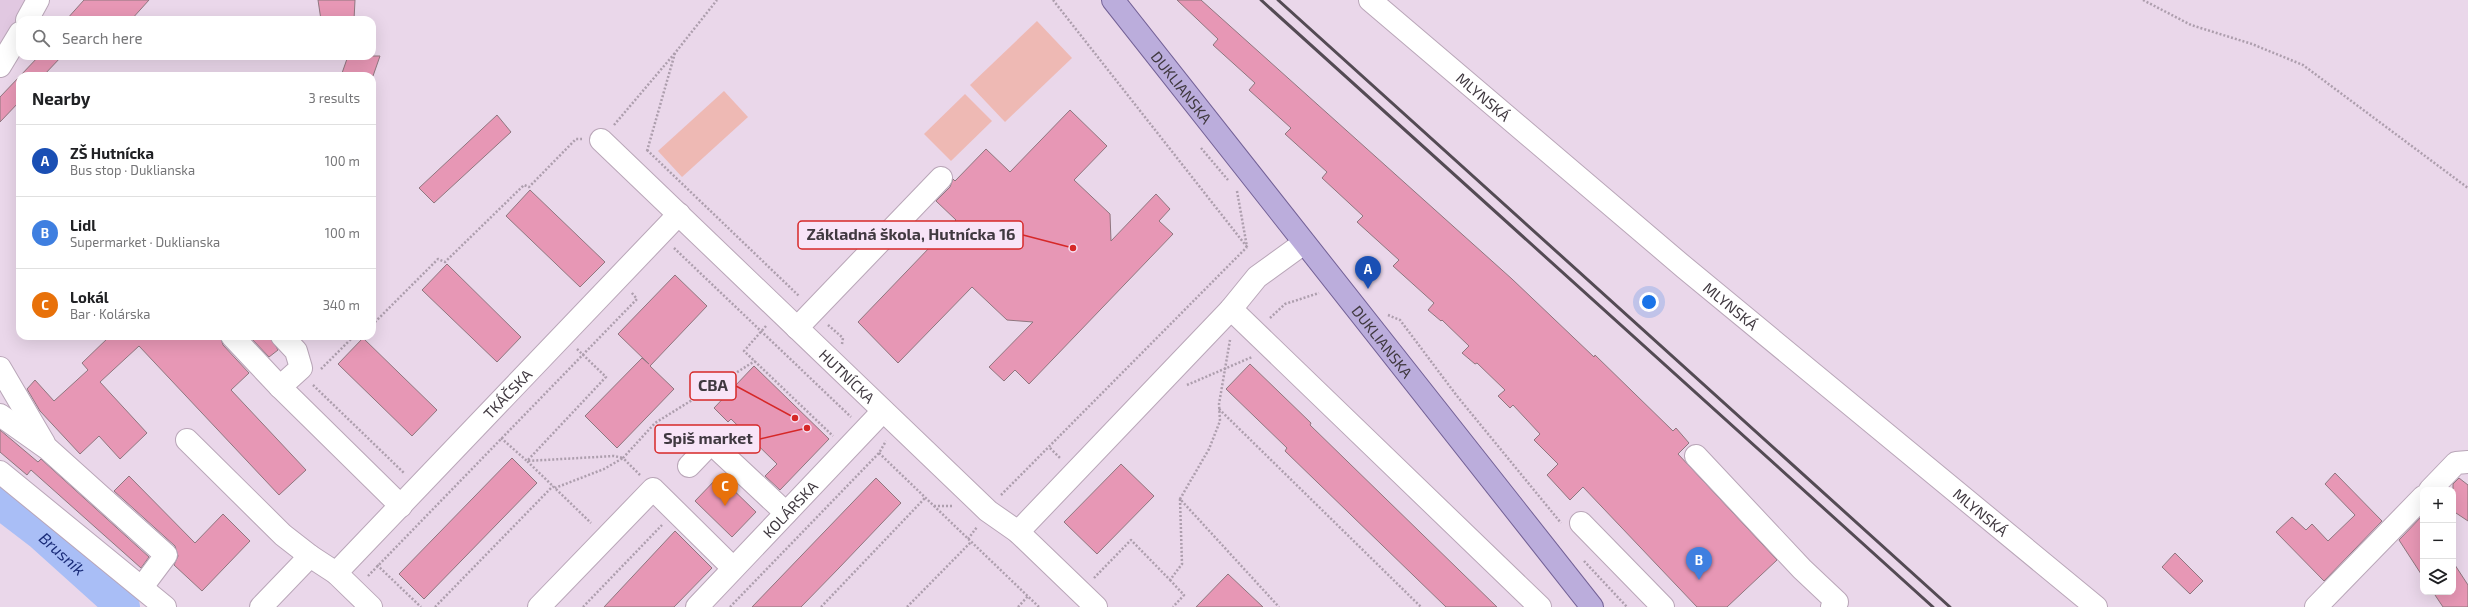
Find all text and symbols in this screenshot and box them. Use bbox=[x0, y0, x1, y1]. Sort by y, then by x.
search box bbox=[16, 16, 376, 60]
icon: search bbox=[30, 27, 52, 49]
text: Search here bbox=[62, 29, 143, 47]
street label: DUKLIANSKA bbox=[1148, 47, 1216, 127]
street label: MLYNSKÁ bbox=[1453, 69, 1515, 125]
text: Nearby bbox=[32, 88, 90, 108]
text: 3 results bbox=[309, 90, 360, 106]
text: ZŠ Hutnícka bbox=[70, 144, 154, 162]
text: A bbox=[41, 153, 49, 169]
text: 100 m bbox=[325, 153, 360, 169]
text: Bus stop · Duklianska bbox=[70, 162, 195, 178]
text: Lidl bbox=[70, 216, 96, 234]
callout: Základná škola, Hutnícka 16 bbox=[798, 221, 1023, 249]
text: Základná škola, Hutnícka 16 bbox=[806, 224, 1016, 243]
text: B bbox=[41, 225, 49, 241]
text: 100 m bbox=[325, 225, 360, 241]
text: Supermarket · Duklianska bbox=[70, 234, 220, 250]
pin: A bbox=[1355, 256, 1381, 289]
street label: MLYNSKÁ bbox=[1700, 278, 1762, 334]
text: Lokál bbox=[70, 288, 109, 306]
your location bbox=[1639, 292, 1659, 312]
text: C bbox=[41, 297, 49, 313]
text: 340 m bbox=[323, 297, 360, 313]
street label: DUKLIANSKA bbox=[1348, 302, 1417, 382]
text: Bar · Kolárska bbox=[70, 306, 150, 322]
street label: HUTNÍCKA bbox=[816, 345, 879, 407]
street label: TKÁČSKA bbox=[479, 365, 536, 422]
callout: CBA bbox=[690, 372, 736, 400]
text: CBA bbox=[698, 375, 729, 394]
callout: Spiš market bbox=[655, 425, 760, 453]
text: Spiš market bbox=[663, 428, 753, 447]
pin: C bbox=[712, 473, 738, 506]
street label: KOLÁRSKA bbox=[759, 476, 822, 541]
street label: MLYNSKÁ bbox=[1950, 484, 2012, 540]
map controls bbox=[2420, 487, 2456, 595]
button: + bbox=[2420, 487, 2456, 523]
button: − bbox=[2420, 523, 2456, 559]
water label: Brusník bbox=[36, 527, 90, 578]
pin: B bbox=[1686, 547, 1712, 580]
button: layers bbox=[2420, 559, 2456, 595]

